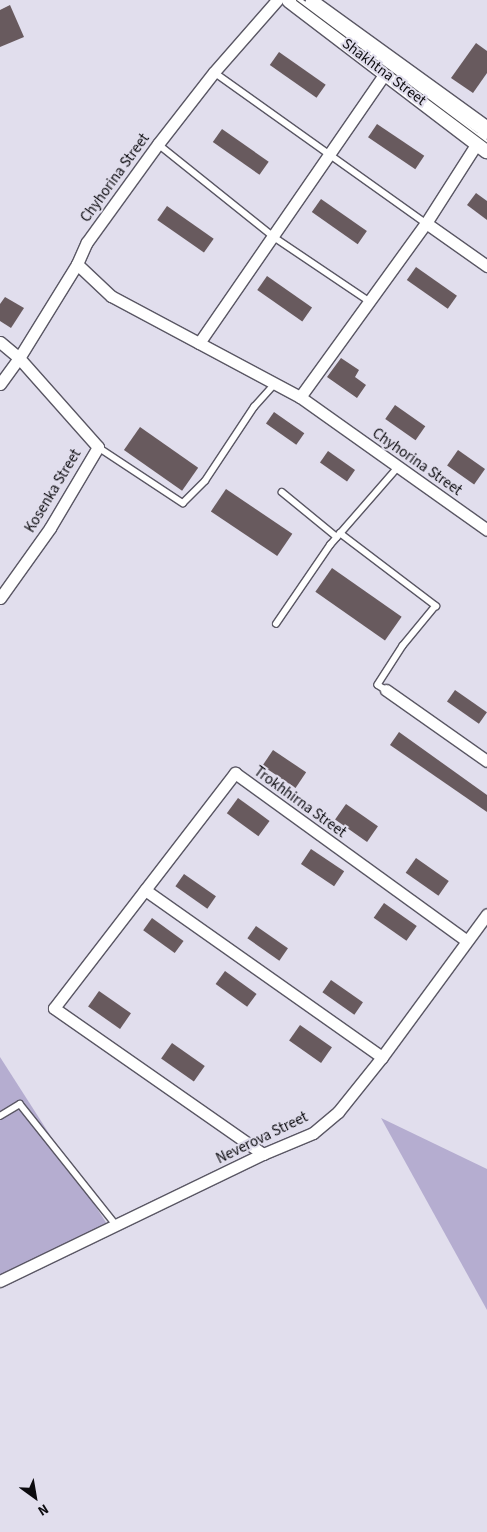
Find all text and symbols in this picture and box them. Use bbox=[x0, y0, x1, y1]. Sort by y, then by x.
street label: Shakhtna Street bbox=[338, 35, 430, 109]
street label: Chyhorina Street bbox=[77, 130, 153, 226]
street label: Chyhorina Street bbox=[369, 424, 465, 500]
street label: Kosenka Street bbox=[21, 446, 85, 536]
street label: Trokhhirna Street bbox=[250, 763, 350, 841]
street label: Neverova Street bbox=[213, 1108, 311, 1168]
north arrow bbox=[10, 1472, 60, 1522]
text: N bbox=[34, 1499, 52, 1521]

